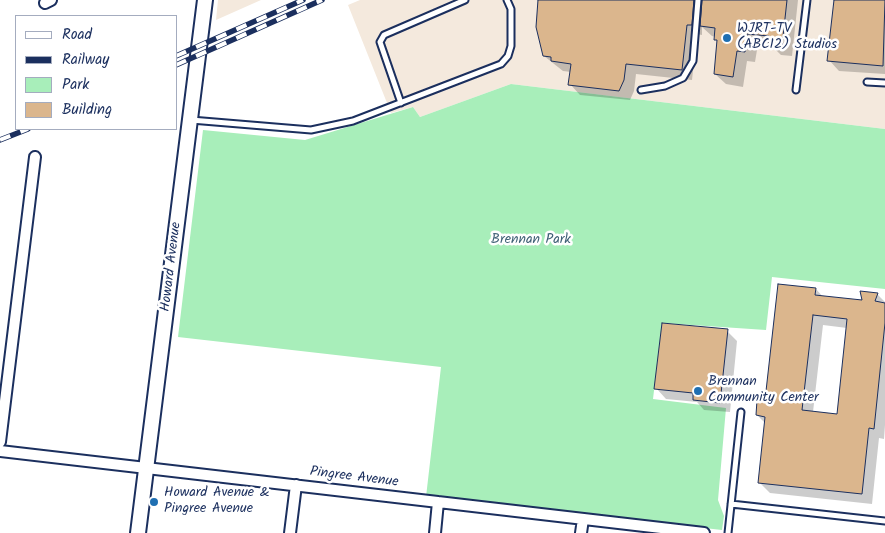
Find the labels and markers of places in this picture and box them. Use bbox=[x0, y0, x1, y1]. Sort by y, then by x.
place label: WJRT-TV (ABC12) Studios bbox=[737, 22, 837, 54]
marker: WJRT-TV (ABC12) Studios bbox=[721, 32, 733, 44]
place label: Brennan Community Center bbox=[708, 375, 819, 408]
marker: Brennan Community Center bbox=[692, 385, 704, 397]
place label: Howard Avenue & Pingree Avenue bbox=[164, 486, 270, 518]
marker: Howard Avenue & Pingree Avenue bbox=[148, 496, 160, 508]

